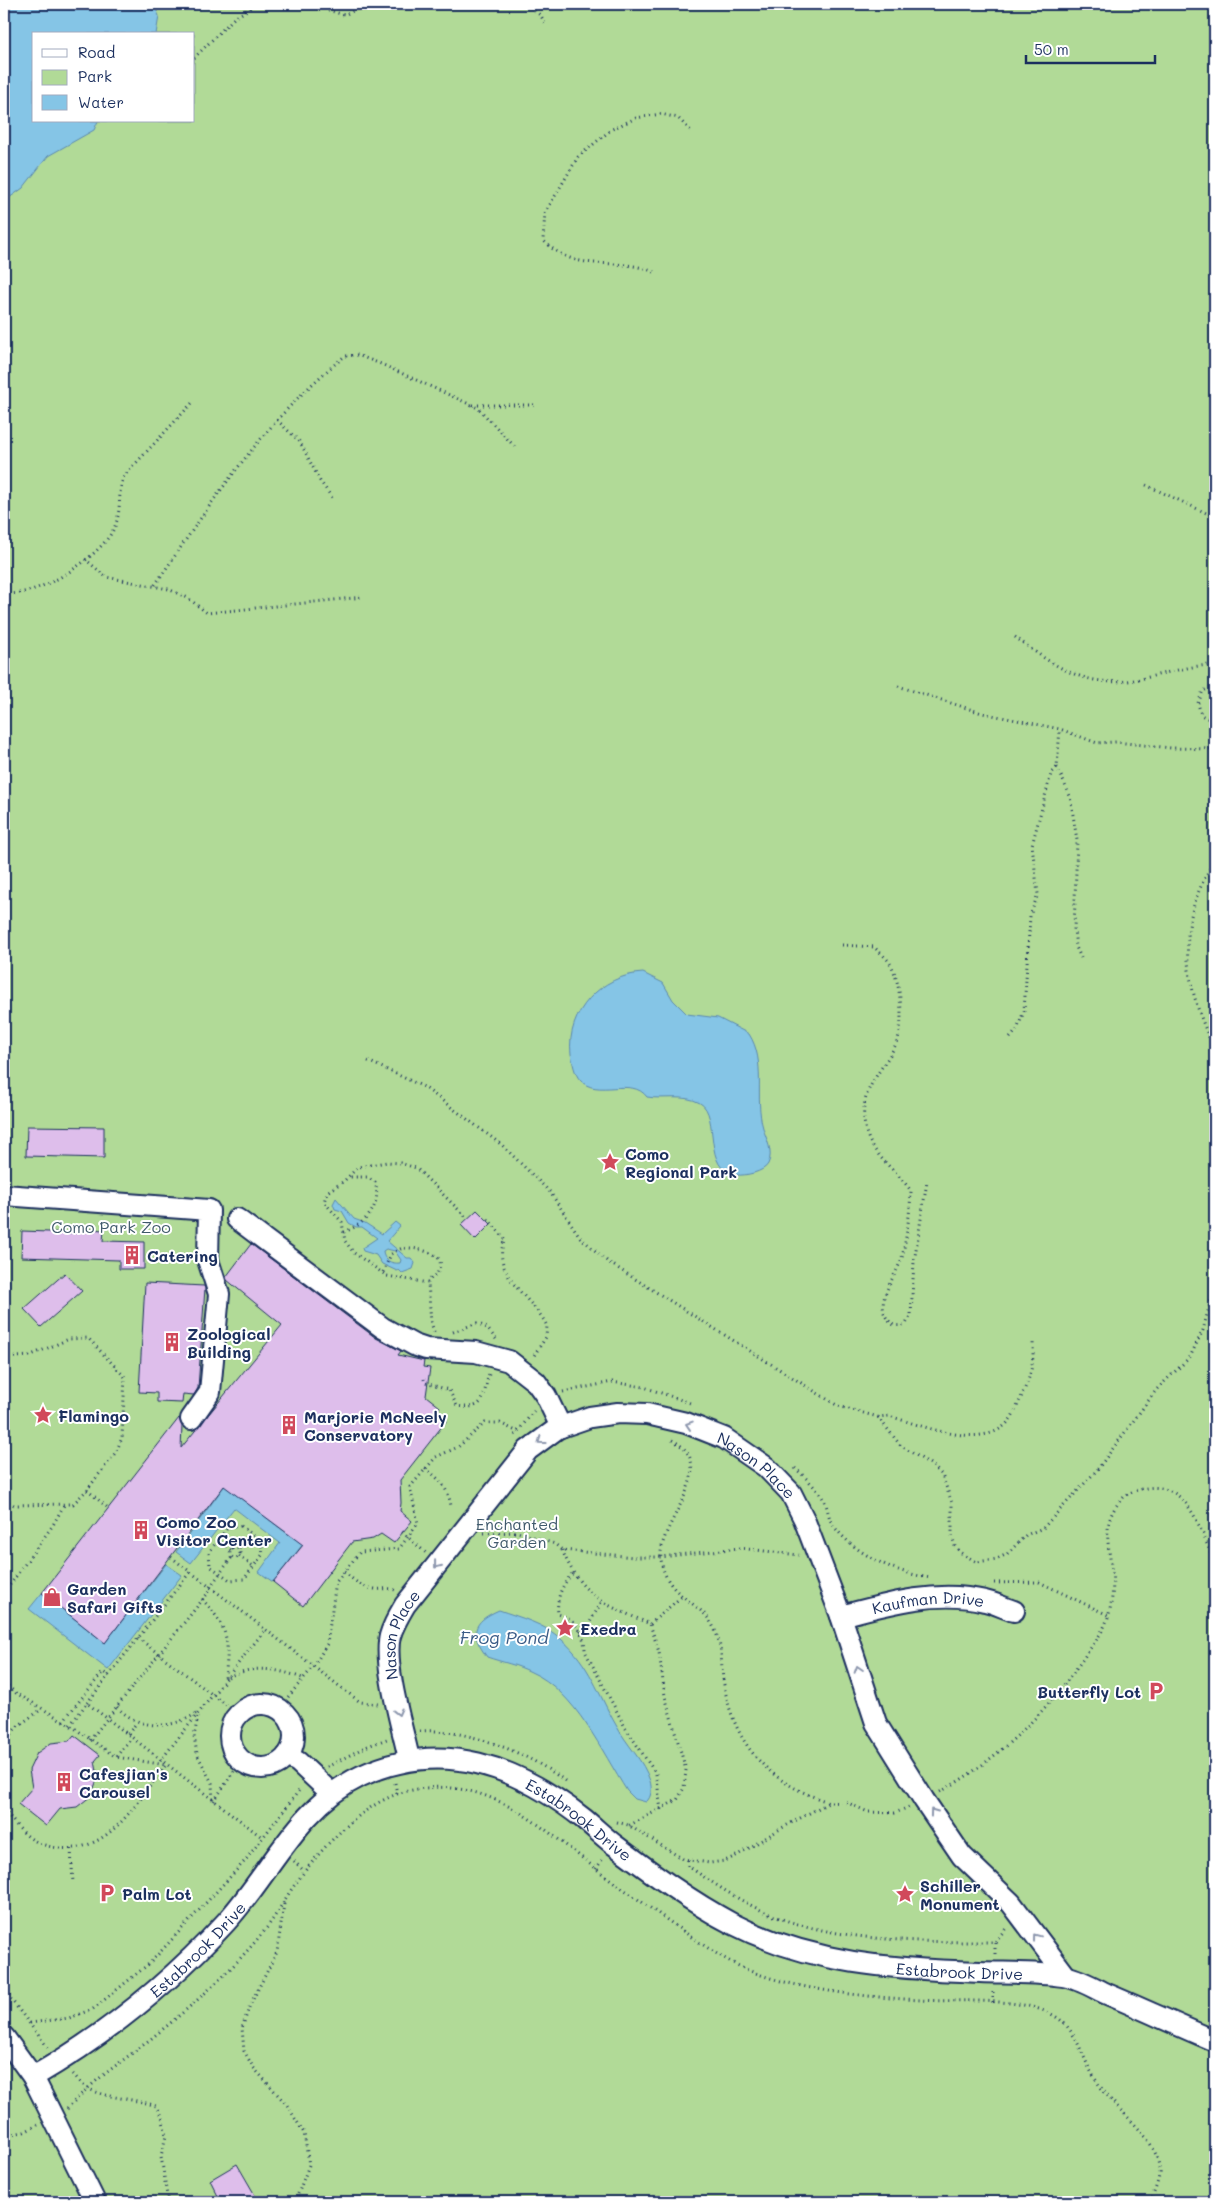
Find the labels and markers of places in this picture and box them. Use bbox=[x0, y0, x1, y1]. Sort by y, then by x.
place label: Como Regional Park bbox=[625, 1143, 737, 1182]
place icon: Como Regional Park bbox=[599, 1151, 621, 1173]
building icon: Catering bbox=[121, 1244, 143, 1266]
place label: Catering bbox=[147, 1245, 218, 1266]
place label: Zoological Building bbox=[187, 1323, 270, 1362]
building icon: Zoological Building bbox=[161, 1331, 183, 1353]
place icon: Flamingo bbox=[32, 1404, 54, 1426]
place label: Flamingo bbox=[58, 1405, 129, 1426]
place label: Marjorie McNeely Conservatory bbox=[304, 1406, 447, 1445]
building icon: Marjorie McNeely Conservatory bbox=[278, 1414, 300, 1436]
place label: Como Zoo Visitor Center bbox=[156, 1511, 272, 1550]
building icon: Como Zoo Visitor Center bbox=[130, 1519, 152, 1541]
place label: Garden Safari Gifts bbox=[67, 1578, 163, 1617]
shop icon: Garden Safari Gifts bbox=[41, 1586, 63, 1608]
place icon: Exedra bbox=[554, 1617, 576, 1639]
place label: Exedra bbox=[580, 1618, 637, 1639]
parking icon: Butterfly Lot bbox=[1145, 1680, 1167, 1702]
place label: Butterfly Lot bbox=[1037, 1681, 1141, 1702]
place label: Cafesjian's Carousel bbox=[79, 1763, 168, 1802]
building icon: Cafesjian's Carousel bbox=[53, 1771, 75, 1793]
place label: Schiller Monument bbox=[920, 1875, 1000, 1914]
parking icon: Palm Lot bbox=[96, 1882, 118, 1904]
place label: Palm Lot bbox=[122, 1883, 192, 1904]
place icon: Schiller Monument bbox=[894, 1883, 916, 1905]

